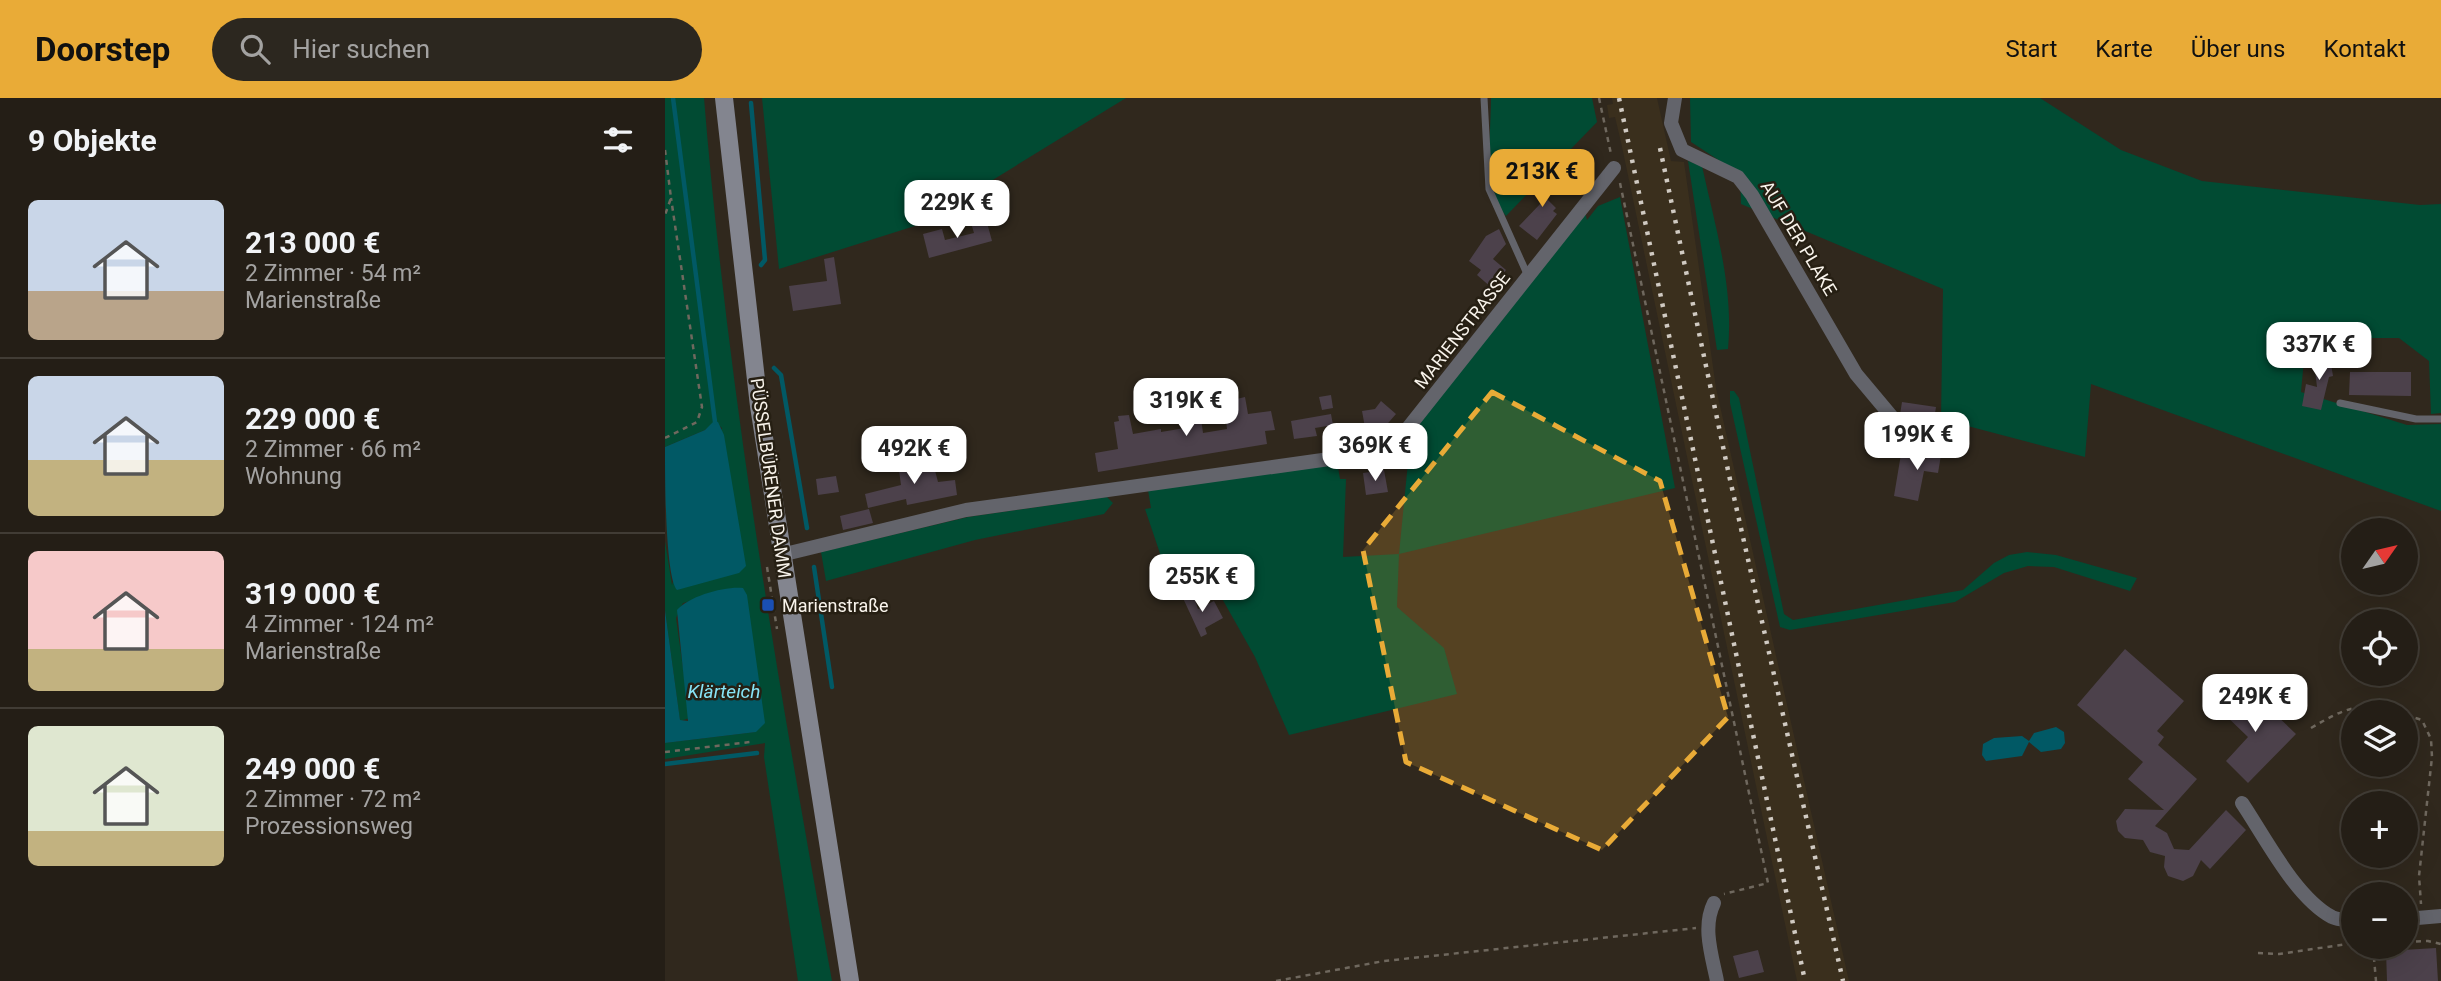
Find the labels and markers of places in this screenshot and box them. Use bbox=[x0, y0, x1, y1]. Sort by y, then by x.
pin: 213K € bbox=[1485, 150, 1599, 209]
pin: 229K € bbox=[900, 180, 1014, 240]
pin: 337K € bbox=[2262, 322, 2376, 382]
pin: 319K € bbox=[1129, 378, 1243, 438]
pin: 199K € bbox=[1860, 412, 1974, 472]
pin: 369K € bbox=[1318, 424, 1432, 483]
pin: 492K € bbox=[857, 426, 971, 486]
pin: 255K € bbox=[1145, 554, 1259, 614]
place label: Marienstraße bbox=[782, 595, 888, 616]
marker: Marienstraße bbox=[760, 597, 776, 613]
pin: 249K € bbox=[2198, 674, 2312, 734]

